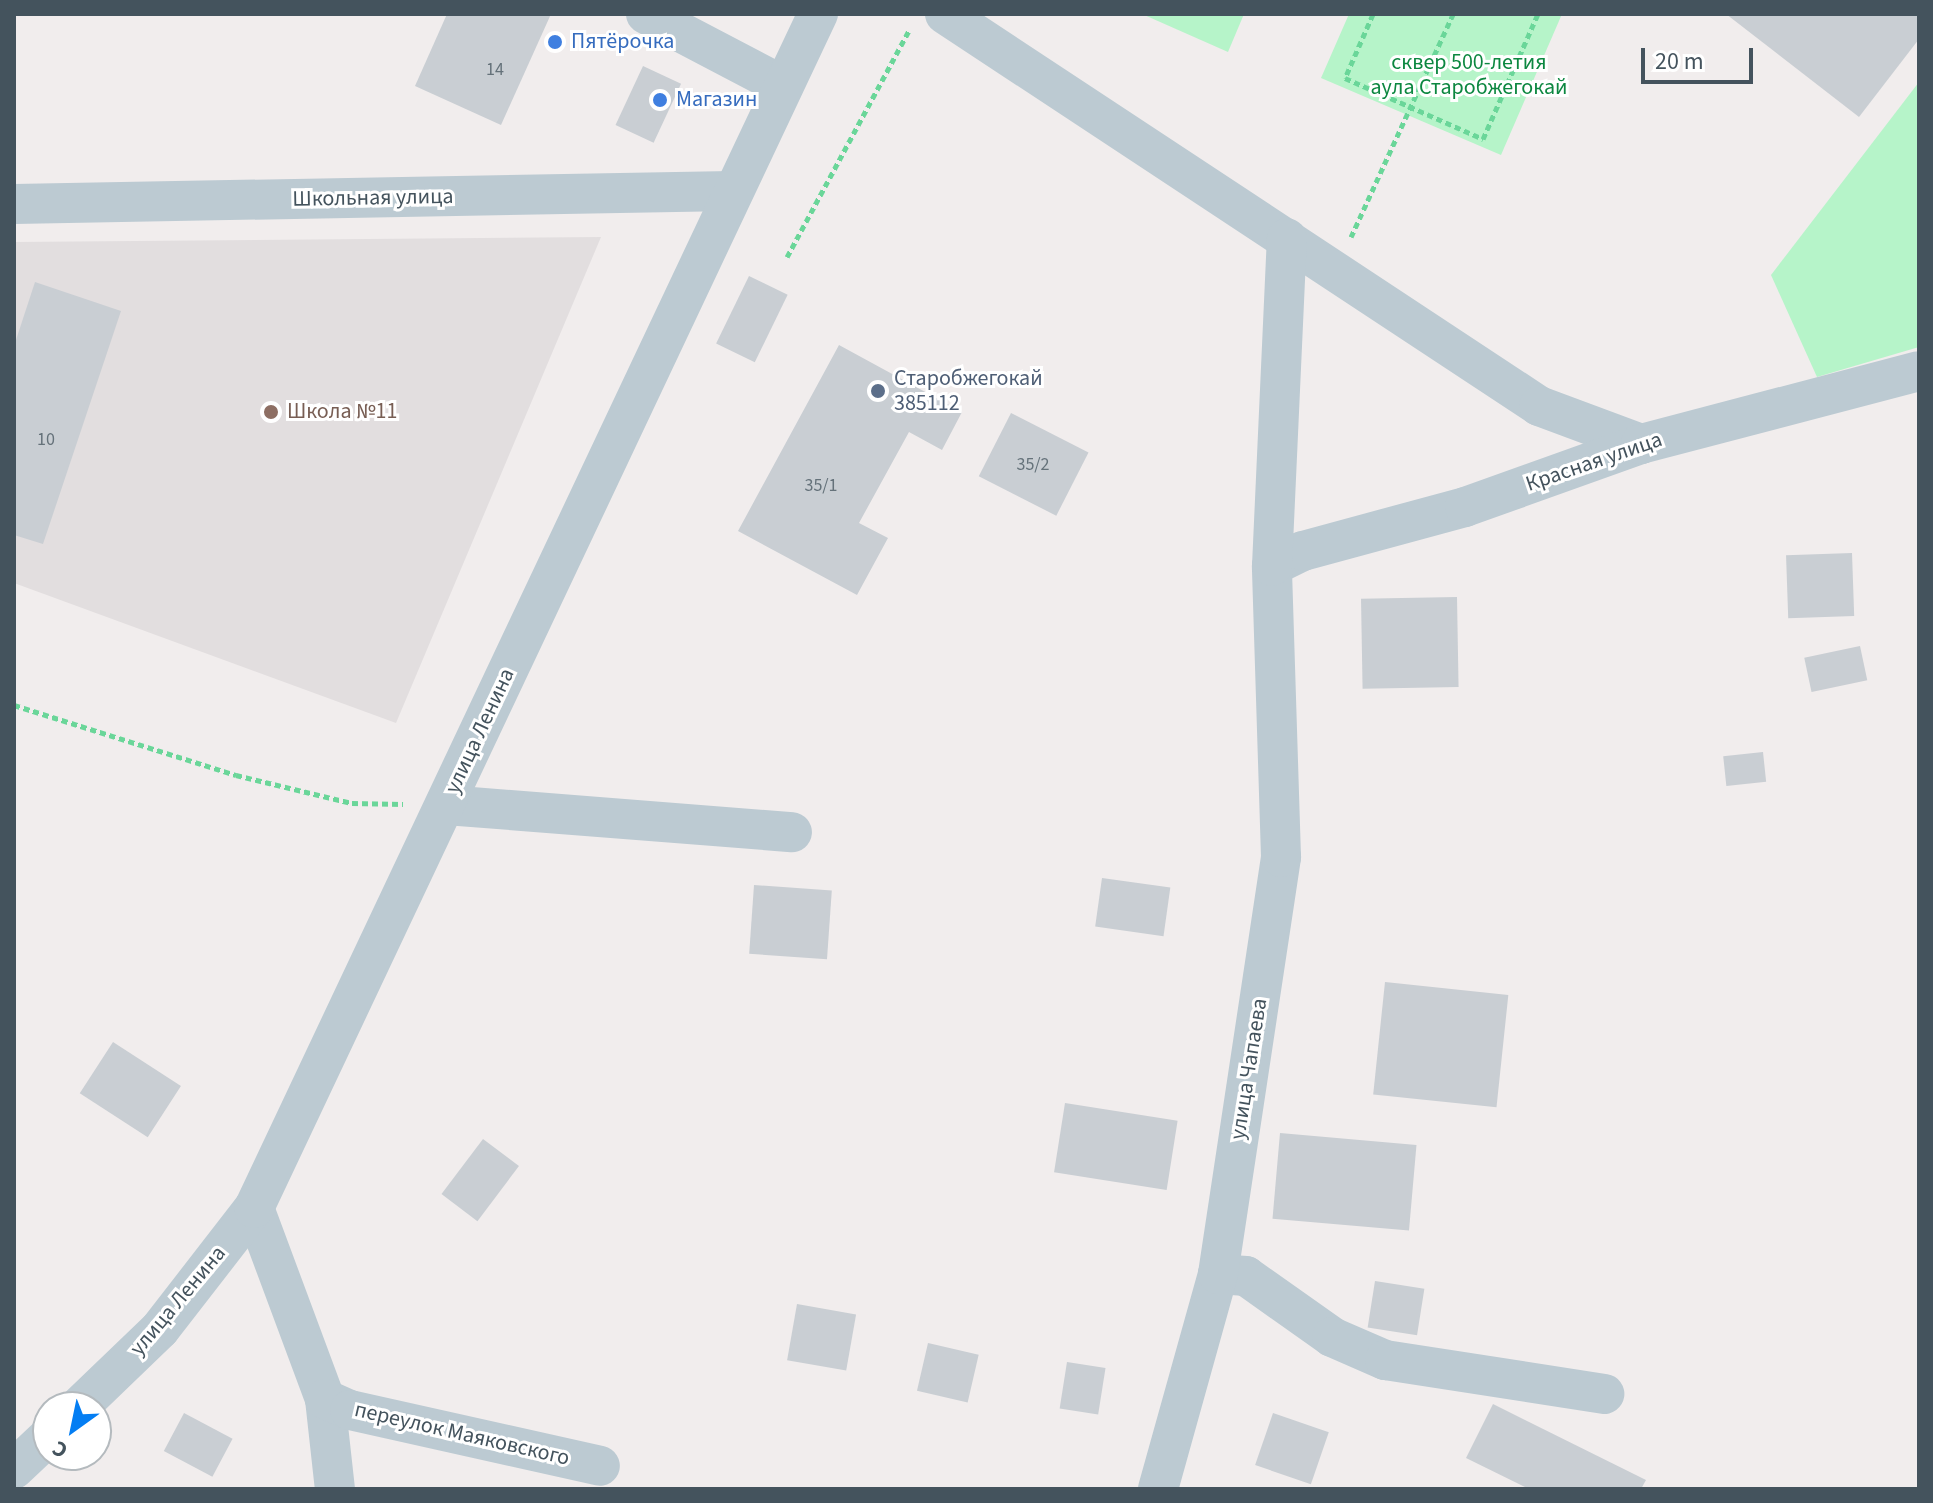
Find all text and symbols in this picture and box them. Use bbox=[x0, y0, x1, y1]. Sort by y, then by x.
place label: Пятёрочка bbox=[571, 29, 674, 55]
scale bar bbox=[1645, 32, 1757, 82]
marker: Пятёрочка bbox=[546, 33, 564, 51]
text: 20 m bbox=[1655, 44, 1704, 79]
park label: сквер 500-летия аула Старобжегокай bbox=[1371, 49, 1567, 100]
house number: 14 bbox=[486, 59, 504, 81]
place label: Магазин bbox=[676, 87, 757, 113]
marker: Магазин bbox=[651, 91, 669, 109]
street label: Школьная улица bbox=[292, 183, 454, 213]
place label: Старобжегокай 385112 bbox=[894, 365, 1043, 416]
marker: Старобжегокай 385112 bbox=[869, 382, 887, 400]
place label: Школа №11 bbox=[287, 399, 397, 425]
marker: Школа №11 bbox=[262, 403, 280, 421]
street label: Красная улица bbox=[1522, 426, 1666, 498]
house number: 10 bbox=[37, 429, 55, 451]
house number: 35/2 bbox=[1016, 454, 1050, 476]
house number: 35/1 bbox=[804, 475, 838, 497]
street label: улица Ленина bbox=[439, 664, 521, 798]
street label: улица Чапаева bbox=[1225, 996, 1273, 1142]
street label: улица Ленина bbox=[124, 1241, 232, 1361]
north arrow bbox=[32, 1391, 112, 1471]
street label: переулок Маяковского bbox=[352, 1396, 572, 1472]
text: С bbox=[46, 1433, 74, 1466]

